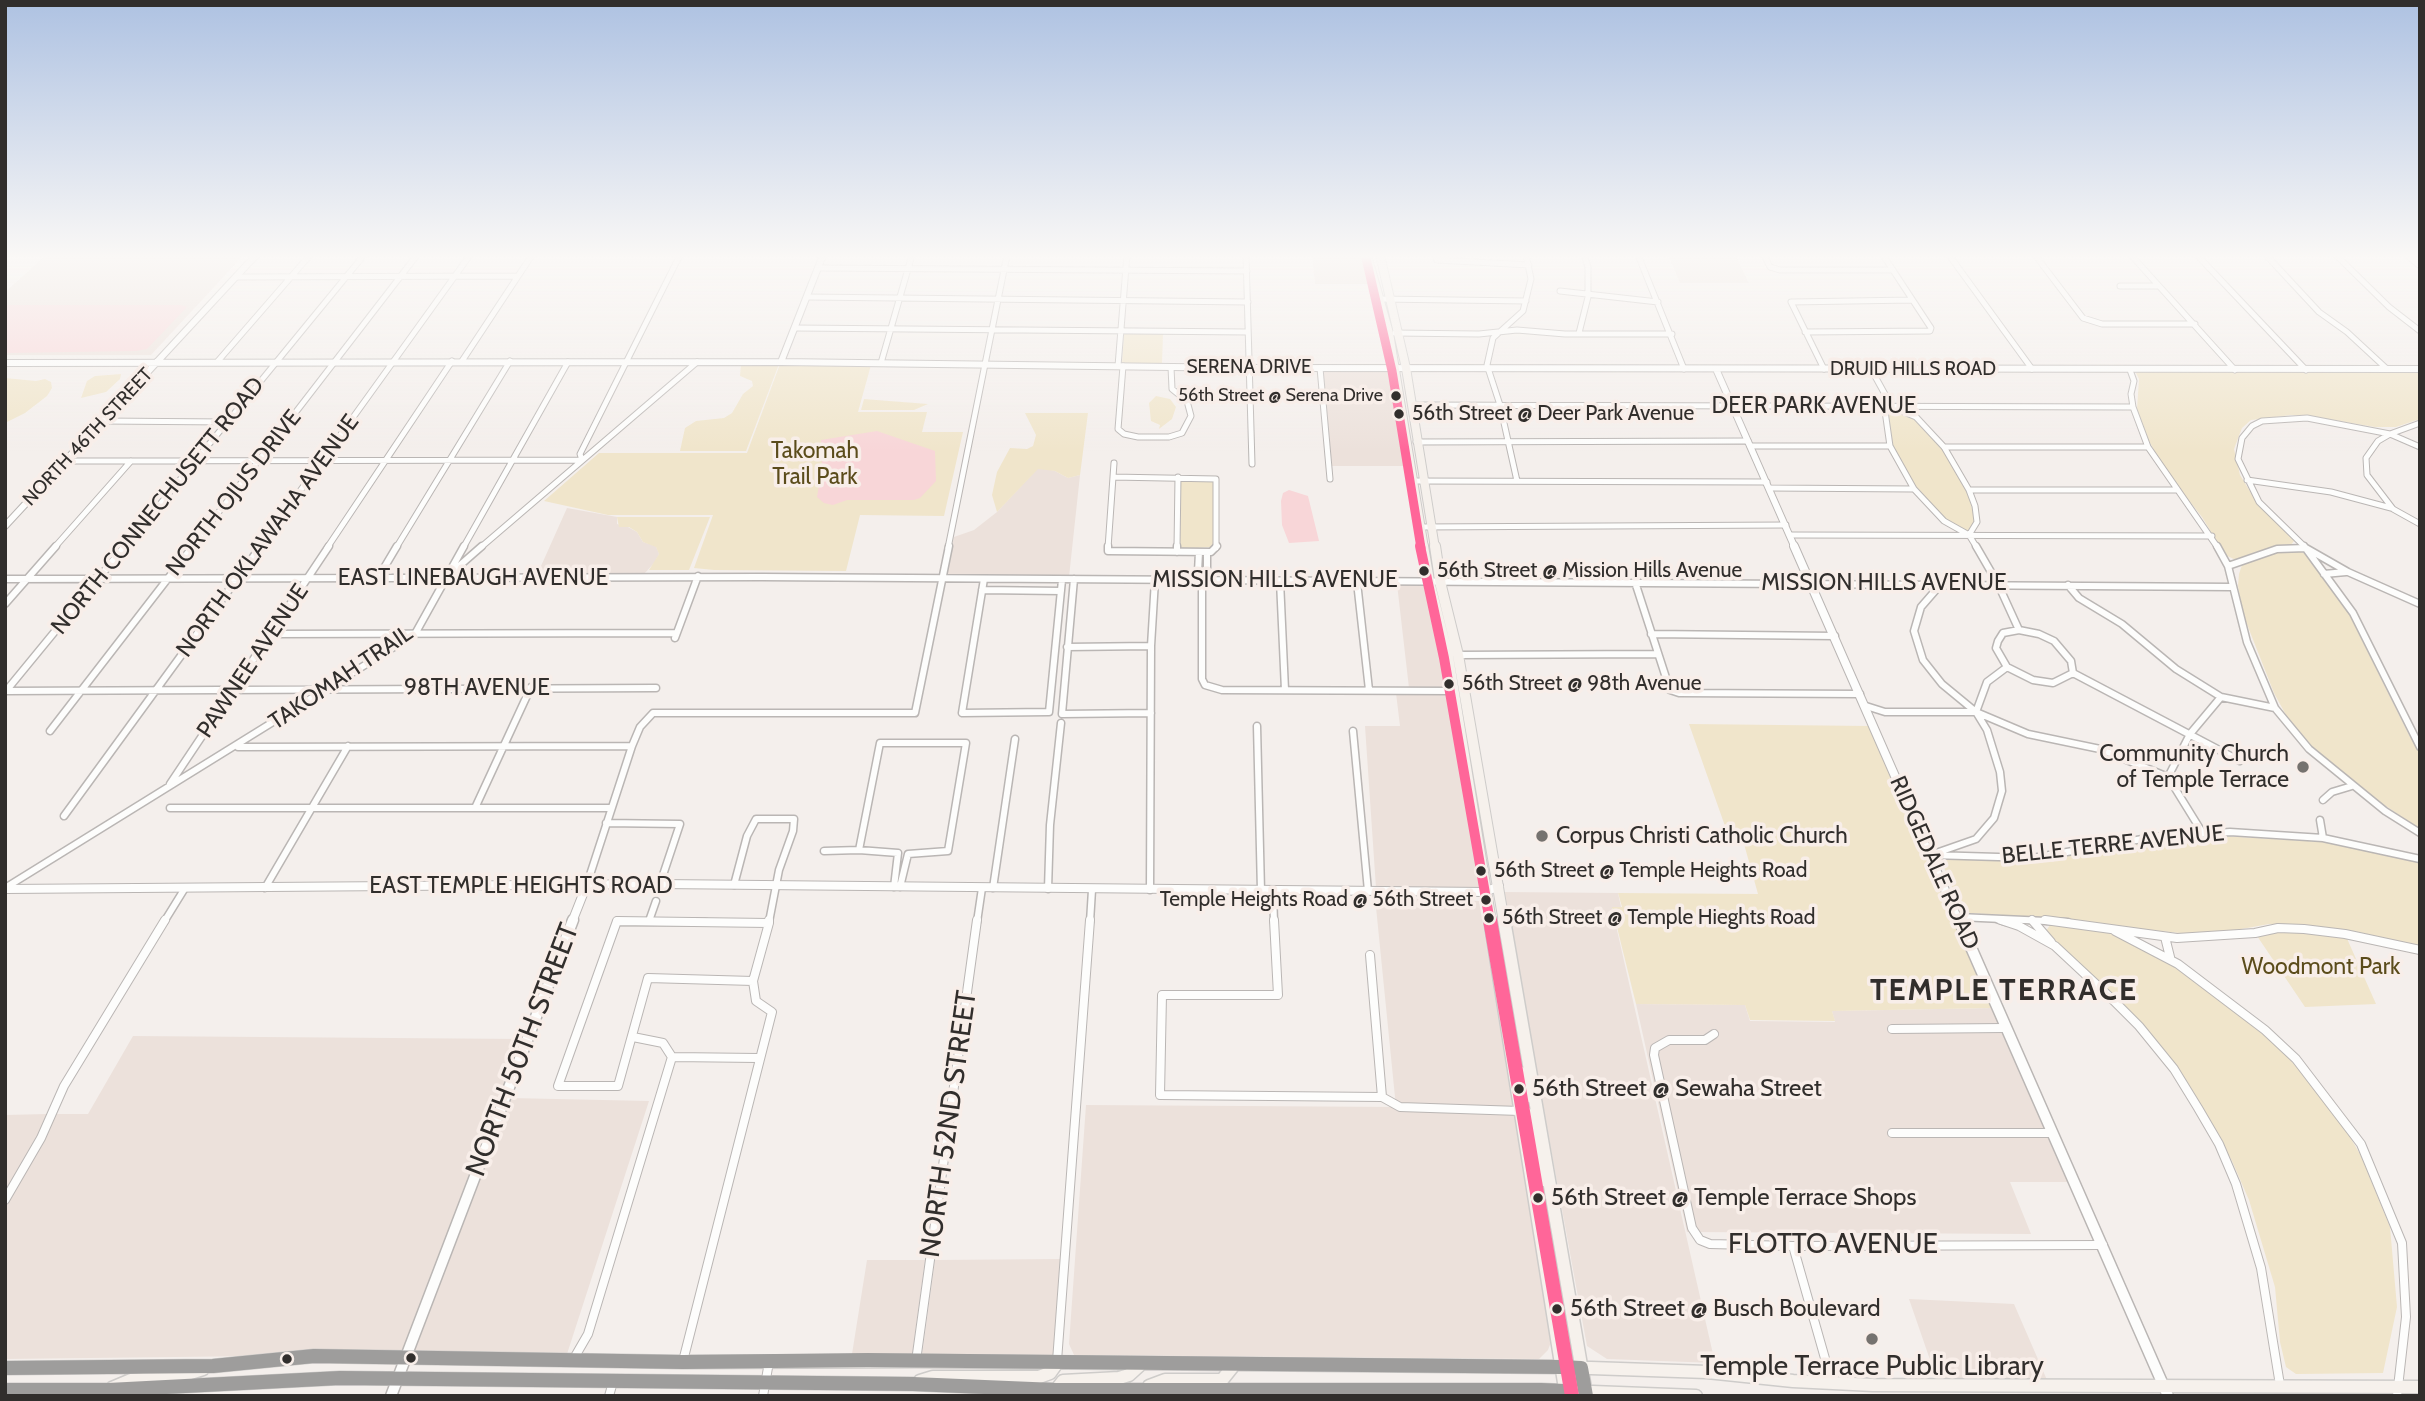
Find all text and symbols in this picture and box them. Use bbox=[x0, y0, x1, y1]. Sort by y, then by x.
street label: SERENA DRIVE bbox=[1186, 356, 1312, 378]
street label: DRUID HILLS ROAD bbox=[1830, 358, 1996, 380]
street label: NORTH 46TH STREET bbox=[18, 363, 158, 511]
street label: NORTH CONNECHUSETT ROAD bbox=[46, 372, 270, 640]
place label: 56th Street @ Serena Drive bbox=[1178, 385, 1383, 407]
marker: 56th Street @ Serena Drive bbox=[1389, 389, 1403, 403]
street label: DEER PARK AVENUE bbox=[1711, 392, 1917, 420]
place label: 56th Street @ Deer Park Avenue bbox=[1412, 401, 1694, 427]
street label: NORTH OJUS DRIVE bbox=[161, 404, 307, 582]
marker: 56th Street @ Deer Park Avenue bbox=[1392, 407, 1406, 421]
street label: NORTH OKLAWAHA AVENUE bbox=[171, 409, 365, 663]
park label: Takomah Trail Park bbox=[771, 437, 859, 491]
place label: 56th Street @ Mission Hills Avenue bbox=[1437, 558, 1742, 584]
street label: EAST LINEBAUGH AVENUE bbox=[338, 564, 608, 592]
marker: 56th Street @ Mission Hills Avenue bbox=[1417, 564, 1431, 578]
street label: MISSION HILLS AVENUE bbox=[1152, 566, 1398, 594]
street label: MISSION HILLS AVENUE bbox=[1761, 569, 2007, 597]
street label: PAWNEE AVENUE bbox=[191, 579, 315, 743]
street label: TAKOMAH TRAIL bbox=[264, 620, 418, 736]
place label: 56th Street @ 98th Avenue bbox=[1462, 671, 1702, 697]
street label: 98TH AVENUE bbox=[404, 674, 550, 702]
marker: 56th Street @ 98th Avenue bbox=[1442, 677, 1456, 691]
place label: Community Church of Temple Terrace bbox=[2099, 740, 2289, 794]
marker: Community Church of Temple Terrace bbox=[2295, 759, 2311, 775]
street label: RIDGEDALE ROAD bbox=[1883, 772, 1985, 954]
street label: BELLE TERRE AVENUE bbox=[2000, 820, 2226, 870]
place label: Corpus Christi Catholic Church bbox=[1556, 822, 1848, 850]
marker: Corpus Christi Catholic Church bbox=[1534, 828, 1550, 844]
place label: 56th Street @ Temple Heights Road bbox=[1494, 858, 1807, 884]
marker: 56th Street @ Temple Heights Road bbox=[1474, 864, 1488, 878]
street label: EAST TEMPLE HEIGHTS ROAD bbox=[369, 872, 673, 900]
place label: Temple Heights Road @ 56th Street bbox=[1160, 887, 1473, 913]
marker: Temple Heights Road @ 56th Street bbox=[1479, 893, 1493, 907]
place label: 56th Street @ Temple Hieghts Road bbox=[1502, 905, 1815, 931]
marker: 56th Street @ Temple Hieghts Road bbox=[1482, 911, 1496, 925]
street label: NORTH 50TH STREET bbox=[459, 919, 587, 1181]
park label: Woodmont Park bbox=[2242, 953, 2400, 981]
district label: TEMPLE TERRACE bbox=[1872, 973, 2136, 1009]
street label: NORTH 52ND STREET bbox=[914, 988, 984, 1260]
place label: 56th Street @ Sewaha Street bbox=[1532, 1075, 1822, 1103]
marker: 56th Street @ Sewaha Street bbox=[1512, 1082, 1526, 1096]
place label: 56th Street @ Temple Terrace Shops bbox=[1551, 1184, 1916, 1212]
marker: 56th Street @ Temple Terrace Shops bbox=[1531, 1191, 1545, 1205]
street label: FLOTTO AVENUE bbox=[1728, 1228, 1938, 1262]
place label: 56th Street @ Busch Boulevard bbox=[1570, 1295, 1881, 1323]
marker: 56th Street @ Busch Boulevard bbox=[1550, 1302, 1564, 1316]
marker: Temple Terrace Public Library bbox=[1864, 1331, 1880, 1347]
place label: Temple Terrace Public Library bbox=[1700, 1350, 2044, 1384]
unlabelled marker bbox=[404, 1351, 418, 1365]
unlabelled marker bbox=[280, 1352, 294, 1366]

